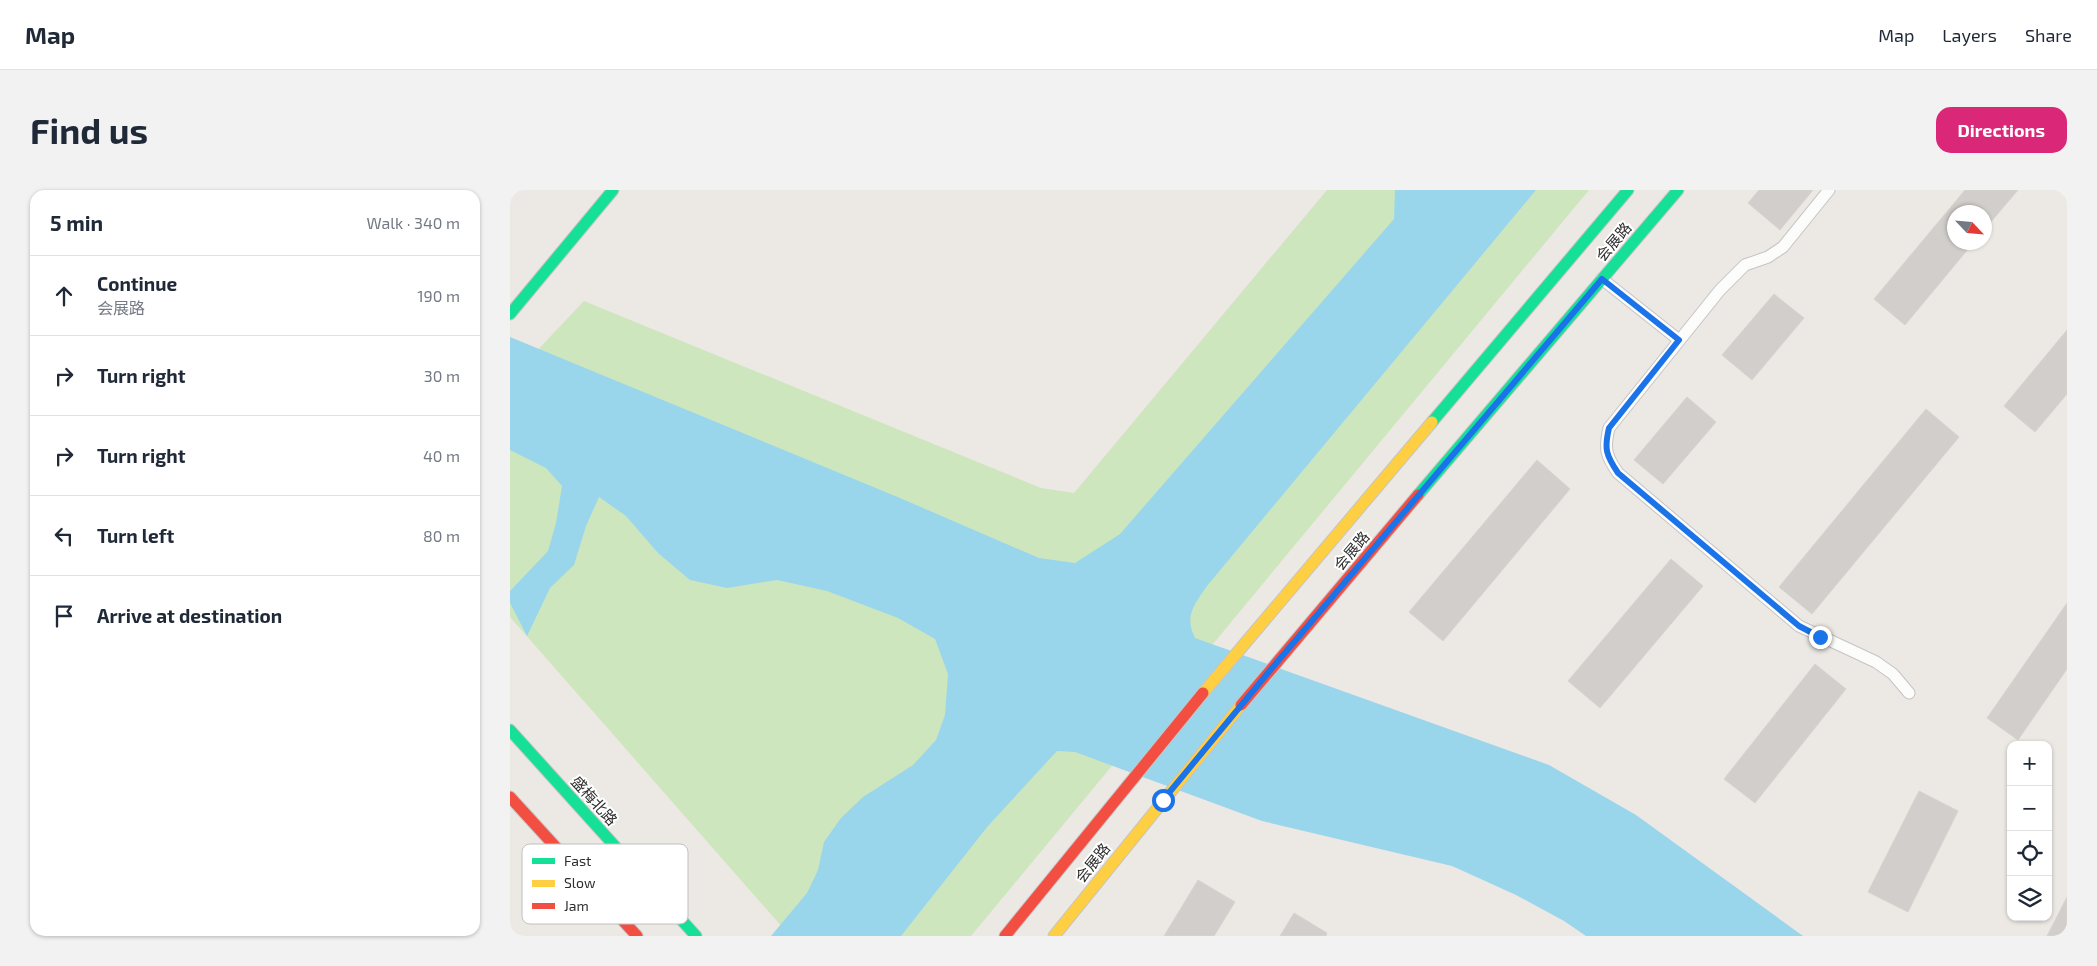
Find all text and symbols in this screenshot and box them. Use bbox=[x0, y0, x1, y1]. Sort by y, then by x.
text: Map bbox=[25, 20, 75, 49]
text: Map bbox=[1878, 24, 1914, 46]
text: Layers bbox=[1942, 24, 1997, 46]
text: Share bbox=[2025, 24, 2072, 46]
button: Directions bbox=[1936, 107, 2067, 153]
text: Find us bbox=[30, 109, 148, 151]
north arrow bbox=[1947, 205, 1992, 250]
text: 5 min bbox=[50, 210, 103, 235]
text: Walk · 340 m bbox=[367, 213, 460, 232]
street label: 会展路 bbox=[1592, 218, 1635, 264]
text: Continue bbox=[97, 272, 177, 295]
icon: ahead bbox=[50, 282, 78, 310]
text: 190 m bbox=[417, 286, 460, 305]
text: 会展路 bbox=[97, 298, 145, 317]
icon: right bbox=[50, 362, 78, 390]
text: Turn right bbox=[97, 364, 185, 387]
text: 30 m bbox=[424, 366, 460, 385]
icon: right bbox=[50, 442, 78, 470]
text: Turn right bbox=[97, 444, 185, 467]
text: 40 m bbox=[423, 446, 460, 465]
icon: left bbox=[50, 522, 78, 550]
text: Turn left bbox=[97, 524, 174, 547]
text: 80 m bbox=[423, 526, 460, 545]
street label: 会展路 bbox=[1330, 527, 1373, 573]
icon: arrive bbox=[50, 602, 78, 630]
text: Arrive at destination bbox=[97, 604, 282, 627]
route end bbox=[1809, 626, 1832, 649]
map controls bbox=[2007, 741, 2052, 921]
button: + bbox=[2007, 741, 2052, 786]
street label: 盛梅北路 bbox=[568, 772, 622, 829]
button: − bbox=[2007, 786, 2052, 831]
route start bbox=[1152, 789, 1175, 812]
button: locate bbox=[2007, 831, 2052, 876]
street label: 会展路 bbox=[1071, 839, 1113, 886]
legend bbox=[522, 844, 688, 924]
text: Fast bbox=[564, 852, 591, 869]
text: Slow bbox=[564, 874, 596, 891]
button: layers bbox=[2007, 876, 2052, 921]
text: Jam bbox=[564, 897, 589, 914]

